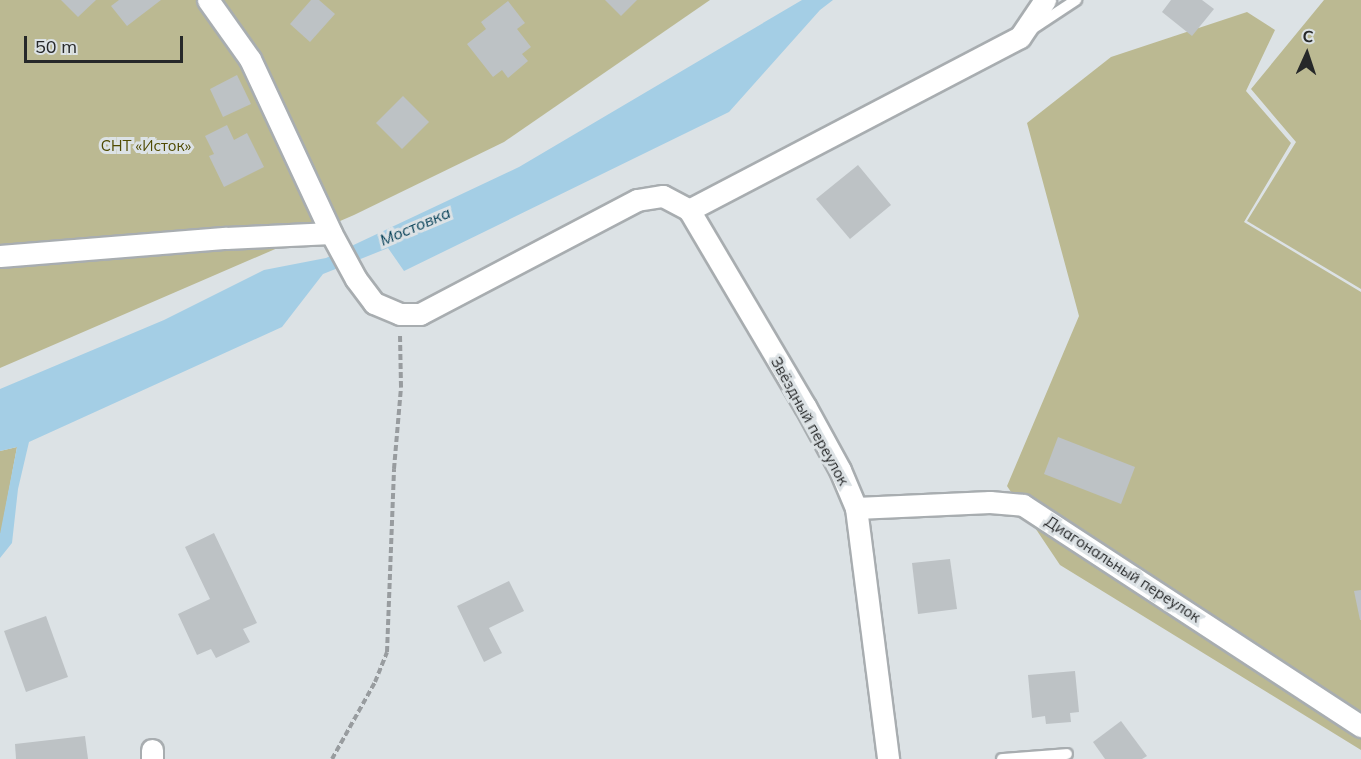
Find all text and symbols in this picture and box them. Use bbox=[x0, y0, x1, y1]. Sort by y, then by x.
scale bar bbox=[27, 24, 186, 62]
north arrow bbox=[1277, 24, 1337, 84]
text: С bbox=[1302, 26, 1314, 46]
text: 50 m bbox=[35, 35, 77, 58]
park label: СНТ «Исток» bbox=[101, 137, 191, 155]
water label: Мостовка bbox=[377, 203, 453, 249]
street label: Звёздный переулок bbox=[767, 354, 853, 488]
street label: Диагональный переулок bbox=[1042, 512, 1204, 626]

